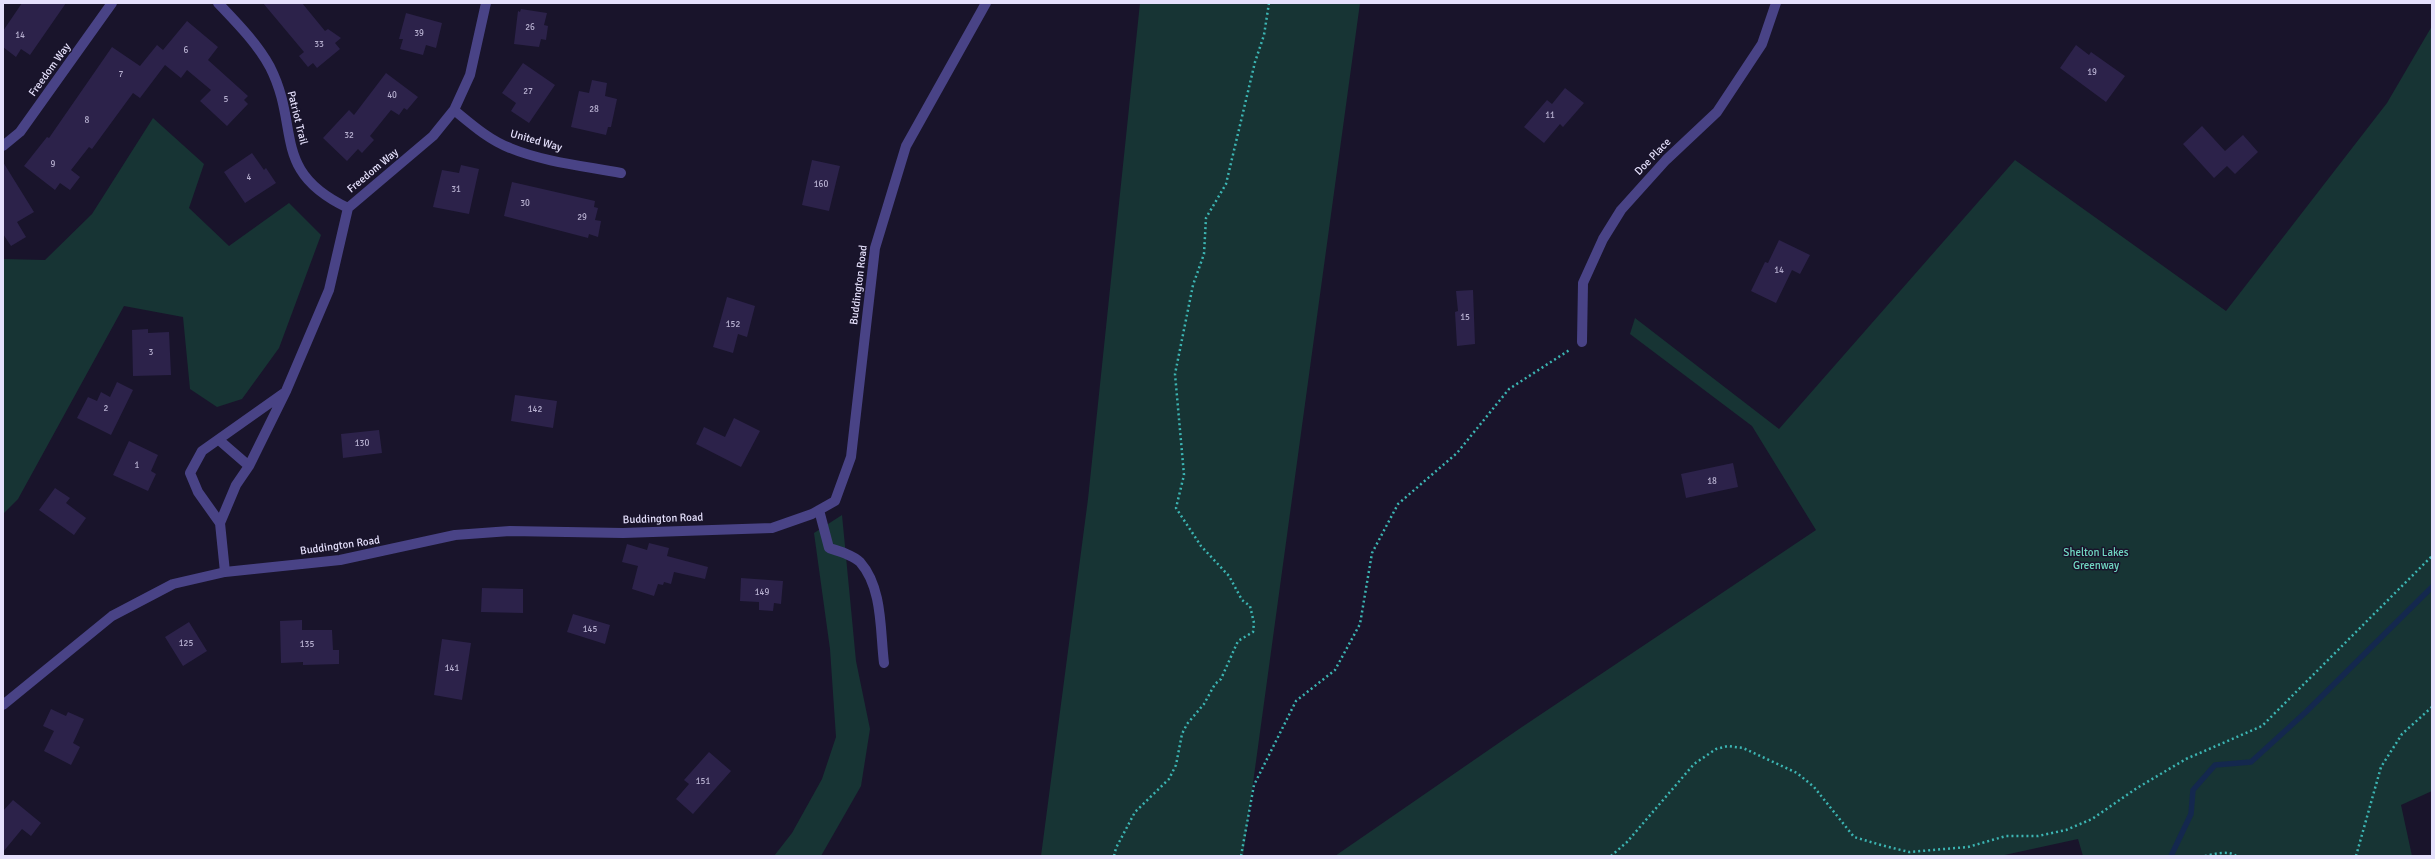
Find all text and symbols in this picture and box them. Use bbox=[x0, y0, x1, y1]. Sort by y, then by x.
house number: 26 bbox=[525, 23, 535, 33]
house number: 39 bbox=[414, 29, 424, 39]
house number: 14 bbox=[15, 31, 25, 41]
house number: 33 bbox=[314, 40, 324, 50]
street label: Freedom Way bbox=[26, 41, 74, 99]
house number: 6 bbox=[184, 46, 188, 56]
house number: 19 bbox=[2087, 68, 2097, 78]
house number: 7 bbox=[119, 70, 123, 80]
house number: 27 bbox=[523, 87, 533, 97]
street label: Patriot Trail bbox=[284, 90, 310, 146]
house number: 40 bbox=[387, 91, 397, 101]
house number: 5 bbox=[224, 95, 228, 105]
house number: 28 bbox=[589, 105, 599, 115]
house number: 11 bbox=[1545, 111, 1555, 121]
house number: 8 bbox=[85, 116, 89, 126]
street label: United Way bbox=[509, 127, 563, 155]
house number: 32 bbox=[344, 131, 354, 141]
street label: Doe Place bbox=[1632, 136, 1674, 178]
street label: Freedom Way bbox=[345, 146, 401, 196]
house number: 9 bbox=[51, 160, 55, 170]
house number: 4 bbox=[247, 173, 251, 183]
house number: 160 bbox=[814, 180, 828, 190]
house number: 31 bbox=[451, 185, 461, 195]
house number: 30 bbox=[520, 199, 530, 209]
house number: 29 bbox=[577, 213, 587, 223]
street label: Buddington Road bbox=[848, 244, 870, 326]
house number: 14 bbox=[1774, 266, 1784, 276]
house number: 15 bbox=[1460, 313, 1470, 323]
house number: 152 bbox=[726, 320, 740, 330]
house number: 3 bbox=[149, 348, 153, 358]
house number: 2 bbox=[104, 404, 108, 414]
house number: 142 bbox=[528, 405, 542, 415]
house number: 130 bbox=[355, 439, 369, 449]
house number: 1 bbox=[135, 461, 139, 471]
house number: 18 bbox=[1707, 477, 1717, 487]
street label: Buddington Road bbox=[623, 511, 703, 527]
street label: Buddington Road bbox=[299, 534, 381, 558]
park label: Shelton Lakes Greenway bbox=[2063, 546, 2129, 572]
house number: 149 bbox=[755, 588, 769, 598]
house number: 145 bbox=[583, 625, 597, 635]
house number: 125 bbox=[179, 639, 193, 649]
house number: 135 bbox=[300, 640, 314, 650]
house number: 141 bbox=[445, 664, 459, 674]
house number: 151 bbox=[696, 777, 710, 787]

